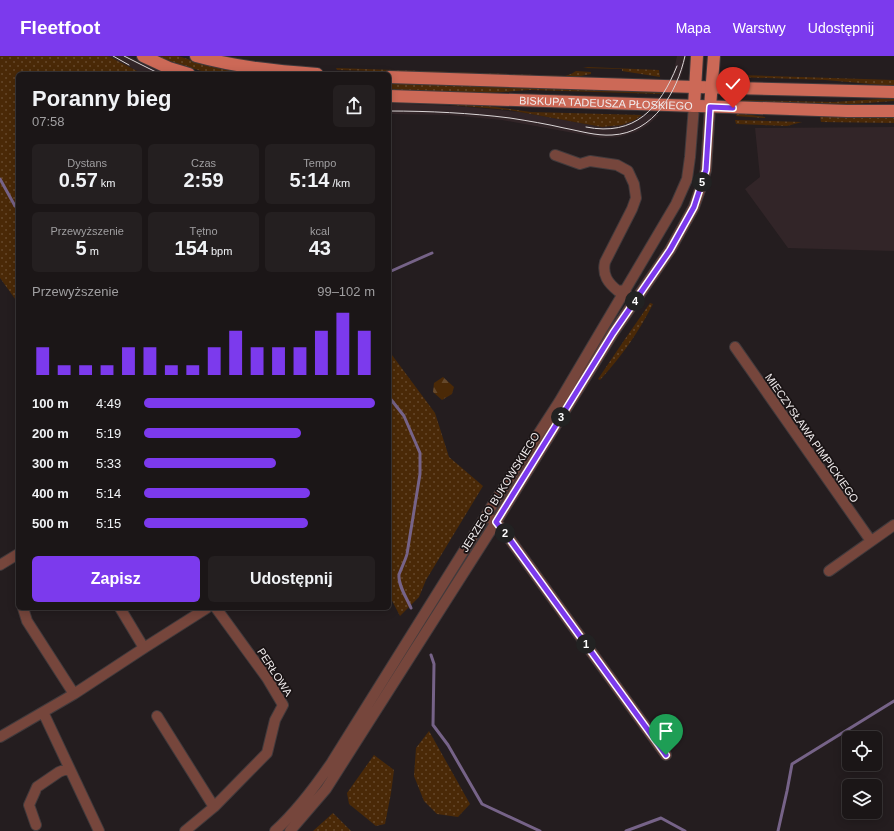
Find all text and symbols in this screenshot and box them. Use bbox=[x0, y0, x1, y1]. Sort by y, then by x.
text: Fleetfoot bbox=[20, 17, 100, 38]
text: Mapa bbox=[676, 20, 711, 36]
text: Warstwy bbox=[733, 20, 786, 36]
text: Udostępnij bbox=[808, 20, 874, 36]
pin bbox=[716, 67, 750, 108]
icon: check bbox=[722, 73, 744, 95]
button: share bbox=[333, 85, 375, 127]
text: Poranny bieg bbox=[32, 86, 171, 111]
street label: BISKUPA TADEUSZA PŁOSKIEGO bbox=[519, 94, 693, 112]
text: 07:58 bbox=[32, 114, 65, 129]
text: Dystans bbox=[67, 157, 107, 169]
text: Czas bbox=[191, 157, 216, 169]
text: Tempo bbox=[303, 157, 336, 169]
text: 0.57 bbox=[59, 169, 98, 191]
text: 2:59 bbox=[183, 169, 224, 191]
text: 5:14 bbox=[289, 169, 329, 191]
pin: 5 bbox=[692, 172, 712, 192]
text: 5 bbox=[699, 176, 705, 188]
text: km bbox=[98, 177, 116, 189]
text: /km bbox=[329, 177, 350, 189]
text: Przewyższenie bbox=[50, 225, 124, 237]
text: Tętno bbox=[189, 225, 218, 237]
text: kcal bbox=[310, 225, 330, 237]
text: 5 bbox=[75, 237, 87, 259]
text: 154 bbox=[175, 237, 208, 259]
text: 43 bbox=[309, 237, 331, 259]
text: m bbox=[87, 245, 99, 257]
text: bpm bbox=[208, 245, 232, 257]
text: Przewyższenie bbox=[32, 284, 119, 299]
text: 99–102 m bbox=[317, 284, 375, 299]
pin: 4 bbox=[625, 291, 645, 311]
text: 4 bbox=[632, 295, 638, 307]
street label: MIECZYSŁAWA PIMPICKIEGO bbox=[763, 371, 861, 505]
text: 100 m bbox=[32, 396, 69, 411]
text: 4:49 bbox=[96, 396, 121, 411]
pin: 3 bbox=[551, 407, 571, 427]
text: 3 bbox=[558, 411, 564, 423]
text: 200 m bbox=[32, 426, 69, 441]
text: 5:19 bbox=[96, 426, 121, 441]
street label: JERZEGO BUKOWSKIEGO bbox=[458, 430, 542, 554]
text: 300 m bbox=[32, 456, 69, 471]
text: 5:33 bbox=[96, 456, 121, 471]
text: 400 m bbox=[32, 486, 69, 501]
text: 5:14 bbox=[96, 486, 121, 501]
text: 500 m bbox=[32, 516, 69, 531]
text: 5:15 bbox=[96, 516, 121, 531]
pin: 2 bbox=[495, 523, 515, 543]
text: 2 bbox=[502, 527, 508, 539]
button: Zapisz bbox=[32, 556, 200, 602]
button: Udostępnij bbox=[208, 556, 375, 602]
pin: 1 bbox=[576, 634, 596, 654]
text: 1 bbox=[583, 638, 589, 650]
street label: PERŁOWA bbox=[255, 646, 295, 699]
pin bbox=[649, 714, 683, 755]
icon: arrive bbox=[655, 720, 677, 742]
map controls bbox=[842, 731, 882, 819]
button: locate bbox=[842, 731, 882, 771]
button: layers bbox=[842, 779, 882, 819]

